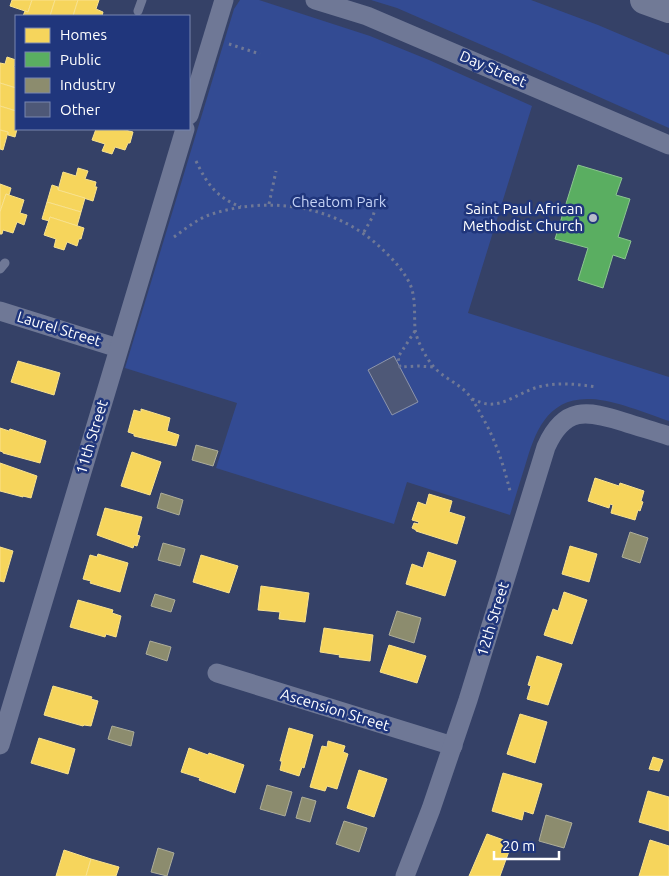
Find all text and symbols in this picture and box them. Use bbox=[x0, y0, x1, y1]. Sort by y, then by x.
legend bbox=[15, 15, 190, 130]
text: Homes bbox=[60, 26, 107, 43]
street label: Day Street bbox=[457, 47, 529, 90]
text: Public bbox=[60, 51, 101, 68]
text: Industry bbox=[60, 76, 115, 93]
text: Other bbox=[60, 101, 100, 118]
park label: Cheatom Park bbox=[292, 193, 387, 210]
place label: Saint Paul African Methodist Church bbox=[463, 200, 583, 234]
marker: Saint Paul African Methodist Church bbox=[587, 212, 599, 224]
street label: Laurel Street bbox=[15, 308, 103, 349]
street label: 11th Street bbox=[72, 398, 111, 476]
street label: 12th Street bbox=[473, 580, 512, 658]
street label: Ascension Street bbox=[279, 685, 392, 734]
scale bar bbox=[494, 828, 559, 860]
text: 20 m bbox=[502, 837, 535, 854]

